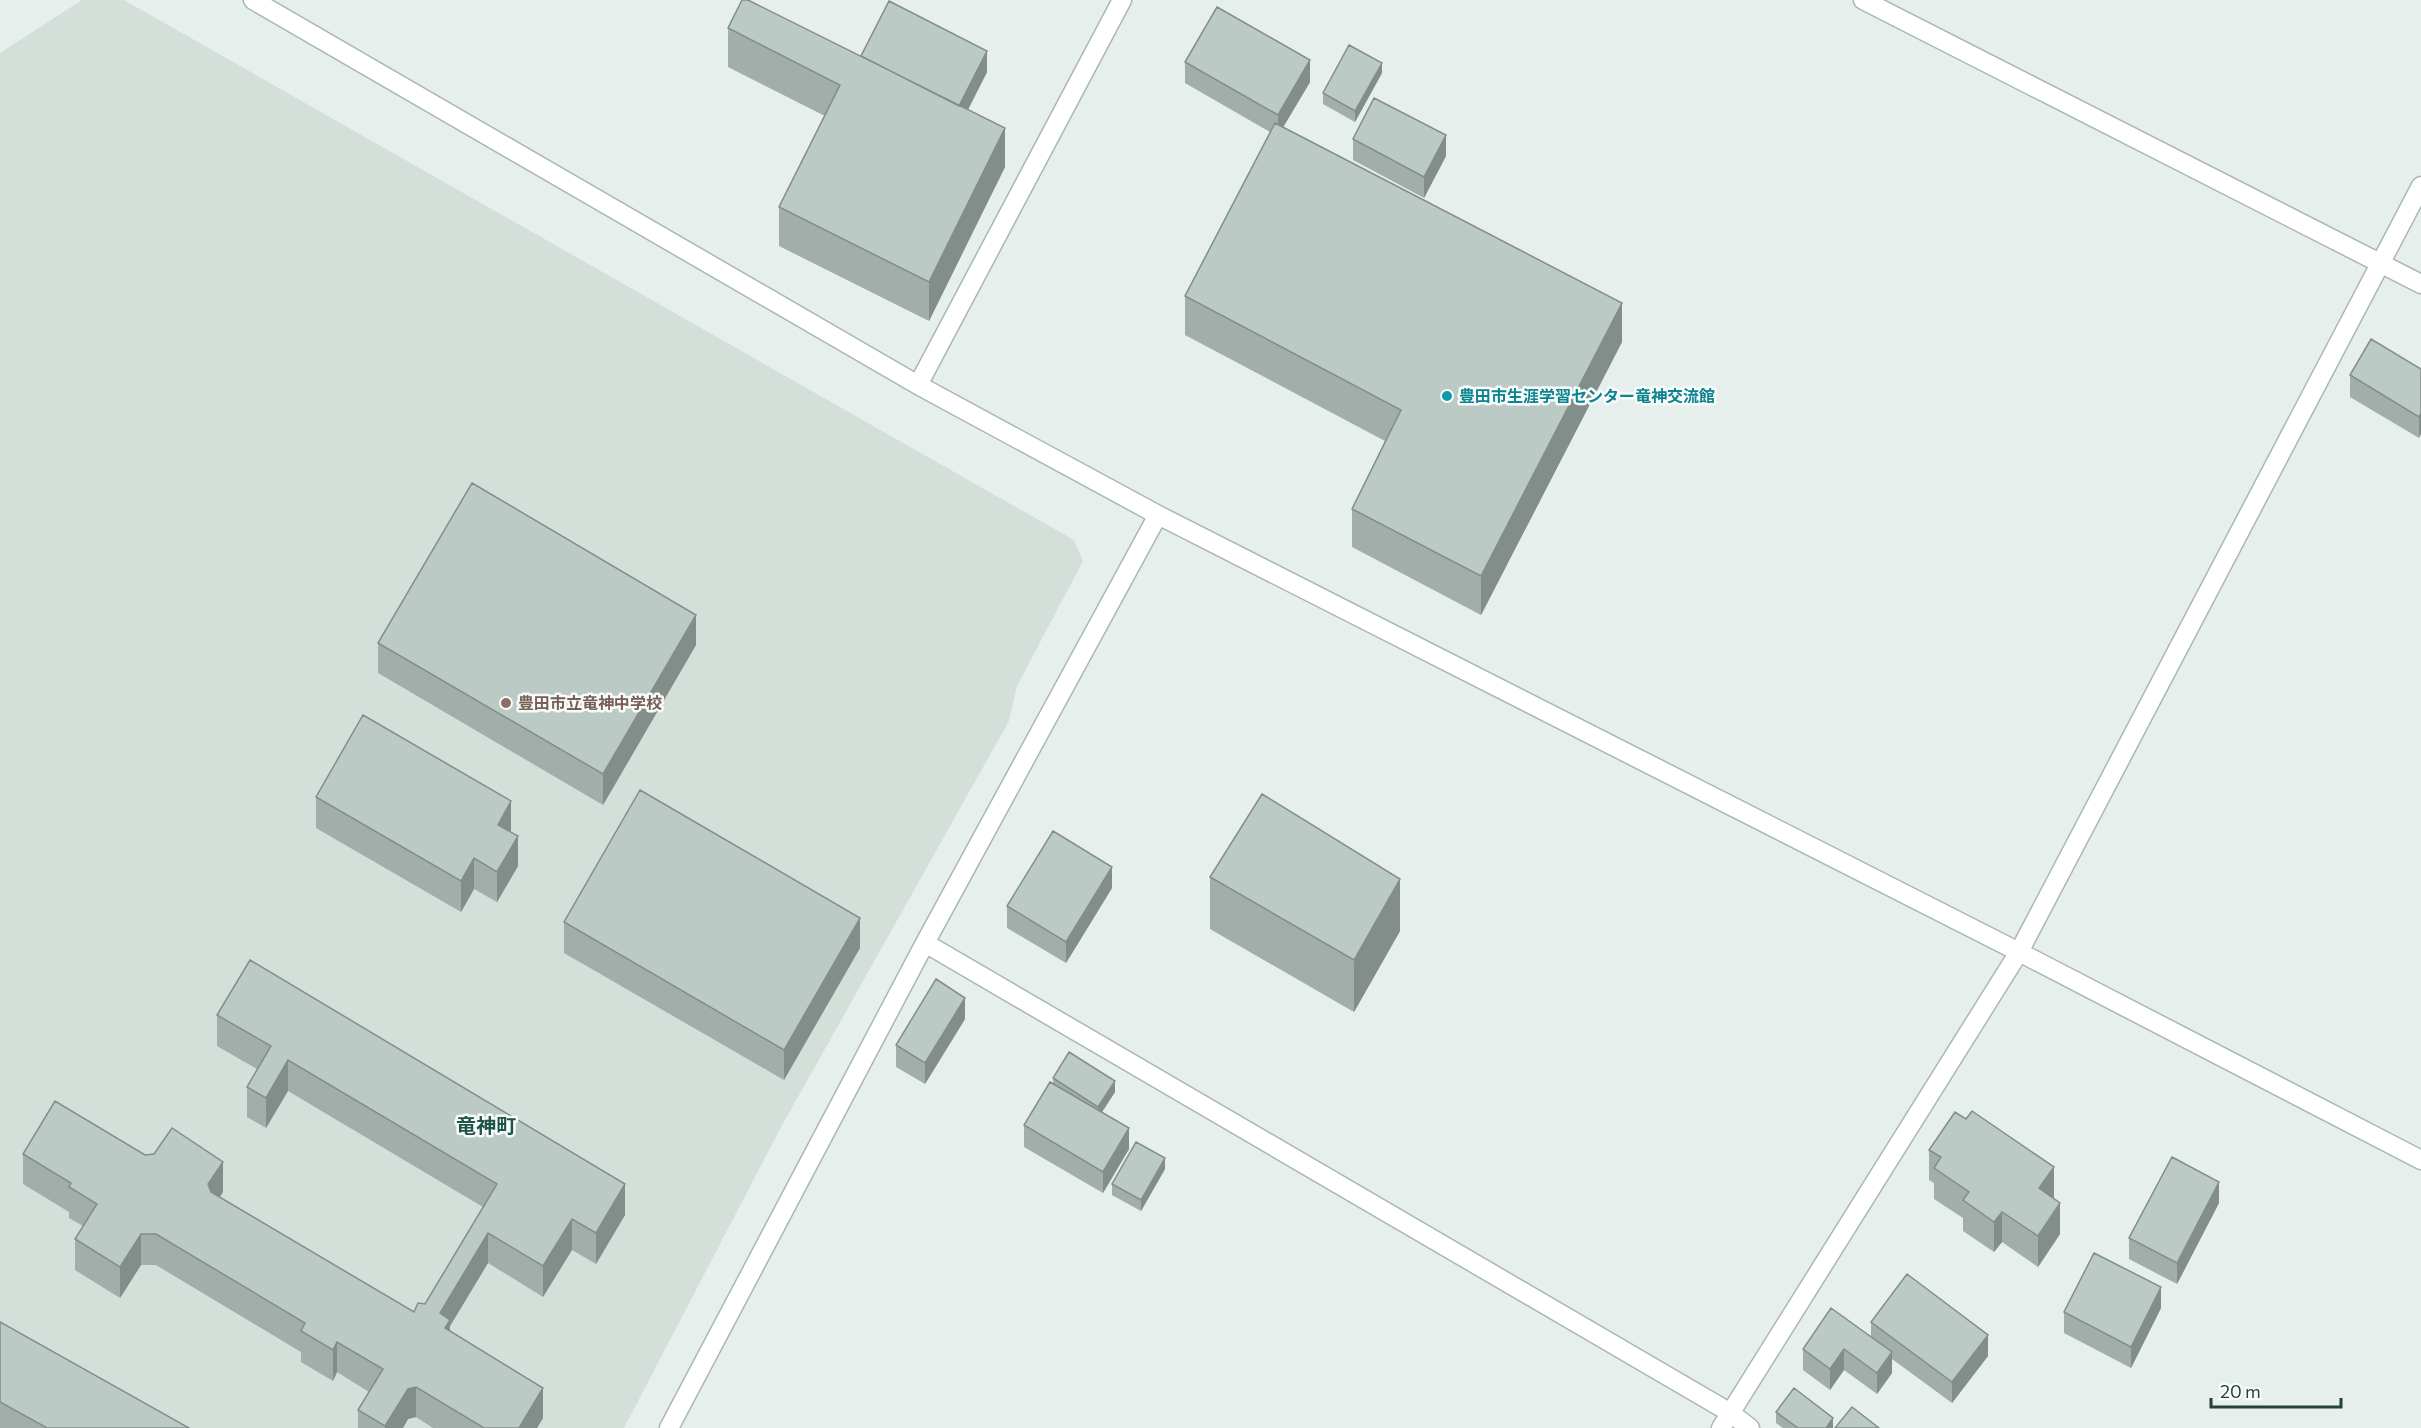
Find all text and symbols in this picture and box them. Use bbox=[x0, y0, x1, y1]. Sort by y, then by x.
place label: 豊田市生涯学習センター竜神交流館 bbox=[1459, 386, 1715, 405]
marker: 豊田市生涯学習センター竜神交流館 bbox=[1440, 389, 1454, 403]
place label: 豊田市立竜神中学校 bbox=[518, 693, 662, 712]
marker: 豊田市立竜神中学校 bbox=[499, 696, 513, 710]
district label: 竜神町 bbox=[456, 1113, 516, 1137]
scale bar bbox=[2211, 1371, 2342, 1409]
text: 20 m bbox=[2220, 1380, 2261, 1402]

